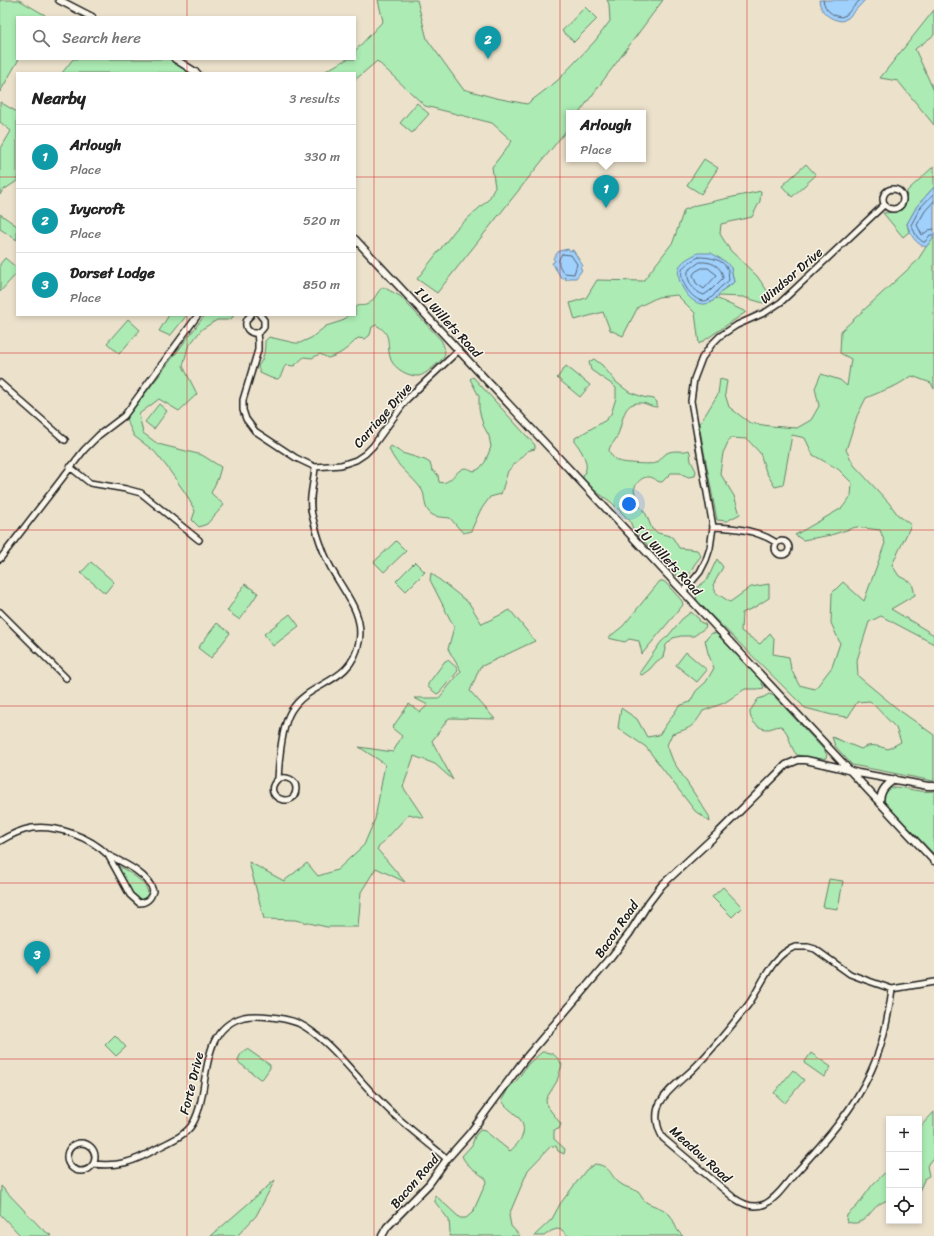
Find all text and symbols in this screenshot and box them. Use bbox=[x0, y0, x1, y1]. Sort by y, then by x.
search box bbox=[16, 16, 356, 60]
text: Search here bbox=[62, 25, 141, 51]
pin: 2 bbox=[475, 26, 501, 59]
icon: search bbox=[30, 27, 52, 49]
text: Nearby bbox=[32, 83, 86, 113]
text: 3 results bbox=[289, 87, 340, 110]
popup bbox=[566, 110, 646, 162]
text: Arlough bbox=[580, 112, 632, 138]
text: Arlough bbox=[70, 132, 121, 158]
text: Place bbox=[580, 138, 612, 161]
text: 1 bbox=[42, 145, 48, 168]
text: 330 m bbox=[304, 145, 340, 168]
text: Place bbox=[70, 158, 101, 181]
pin: 1 bbox=[593, 175, 619, 208]
text: Ivycroft bbox=[70, 196, 125, 222]
text: 2 bbox=[41, 209, 49, 232]
text: 520 m bbox=[303, 209, 340, 232]
text: Place bbox=[70, 222, 101, 245]
street label: Windsor Drive bbox=[755, 241, 828, 309]
text: Dorset Lodge bbox=[70, 260, 155, 286]
text: 3 bbox=[41, 273, 49, 296]
text: 850 m bbox=[303, 273, 340, 296]
street label: I U Willets Road bbox=[409, 281, 489, 364]
text: Place bbox=[70, 286, 101, 309]
street label: Carriage Drive bbox=[347, 377, 418, 453]
your location bbox=[619, 494, 639, 514]
street label: I U Willets Road bbox=[629, 519, 709, 602]
street label: Bacon Road bbox=[588, 895, 645, 963]
pin: 3 bbox=[24, 941, 50, 974]
street label: Forte Drive bbox=[173, 1049, 210, 1117]
map controls bbox=[886, 1116, 922, 1224]
button: + bbox=[886, 1116, 922, 1152]
street label: Meadow Road bbox=[664, 1120, 738, 1190]
street label: Bacon Road bbox=[384, 1148, 445, 1214]
button: − bbox=[886, 1152, 922, 1188]
button: locate bbox=[886, 1188, 922, 1224]

